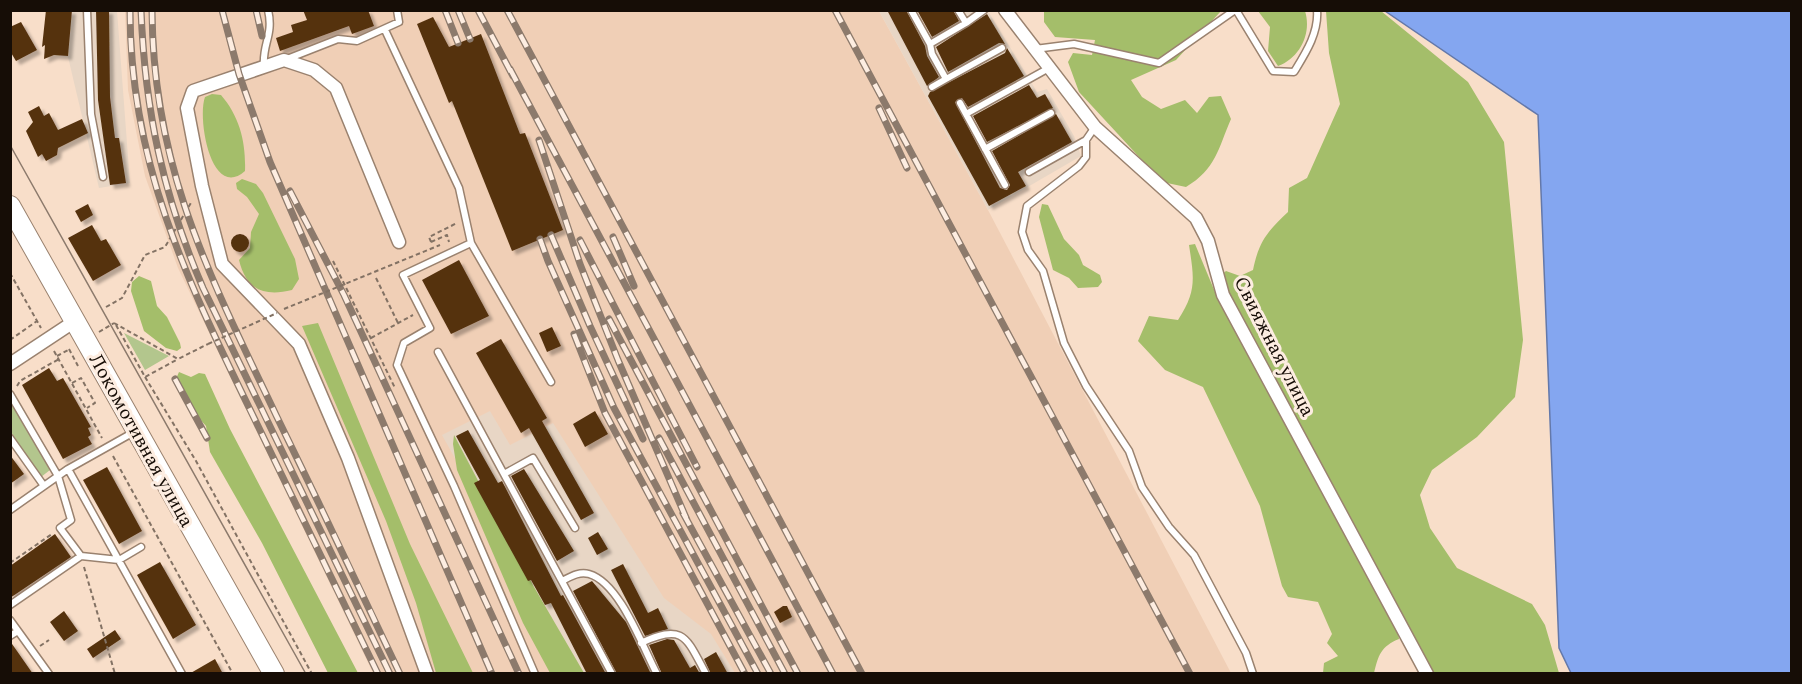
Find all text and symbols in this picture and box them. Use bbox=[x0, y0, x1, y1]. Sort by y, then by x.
street label: Свияжная улица bbox=[1226, 271, 1323, 422]
street label: Локомотивная улица bbox=[81, 348, 202, 533]

